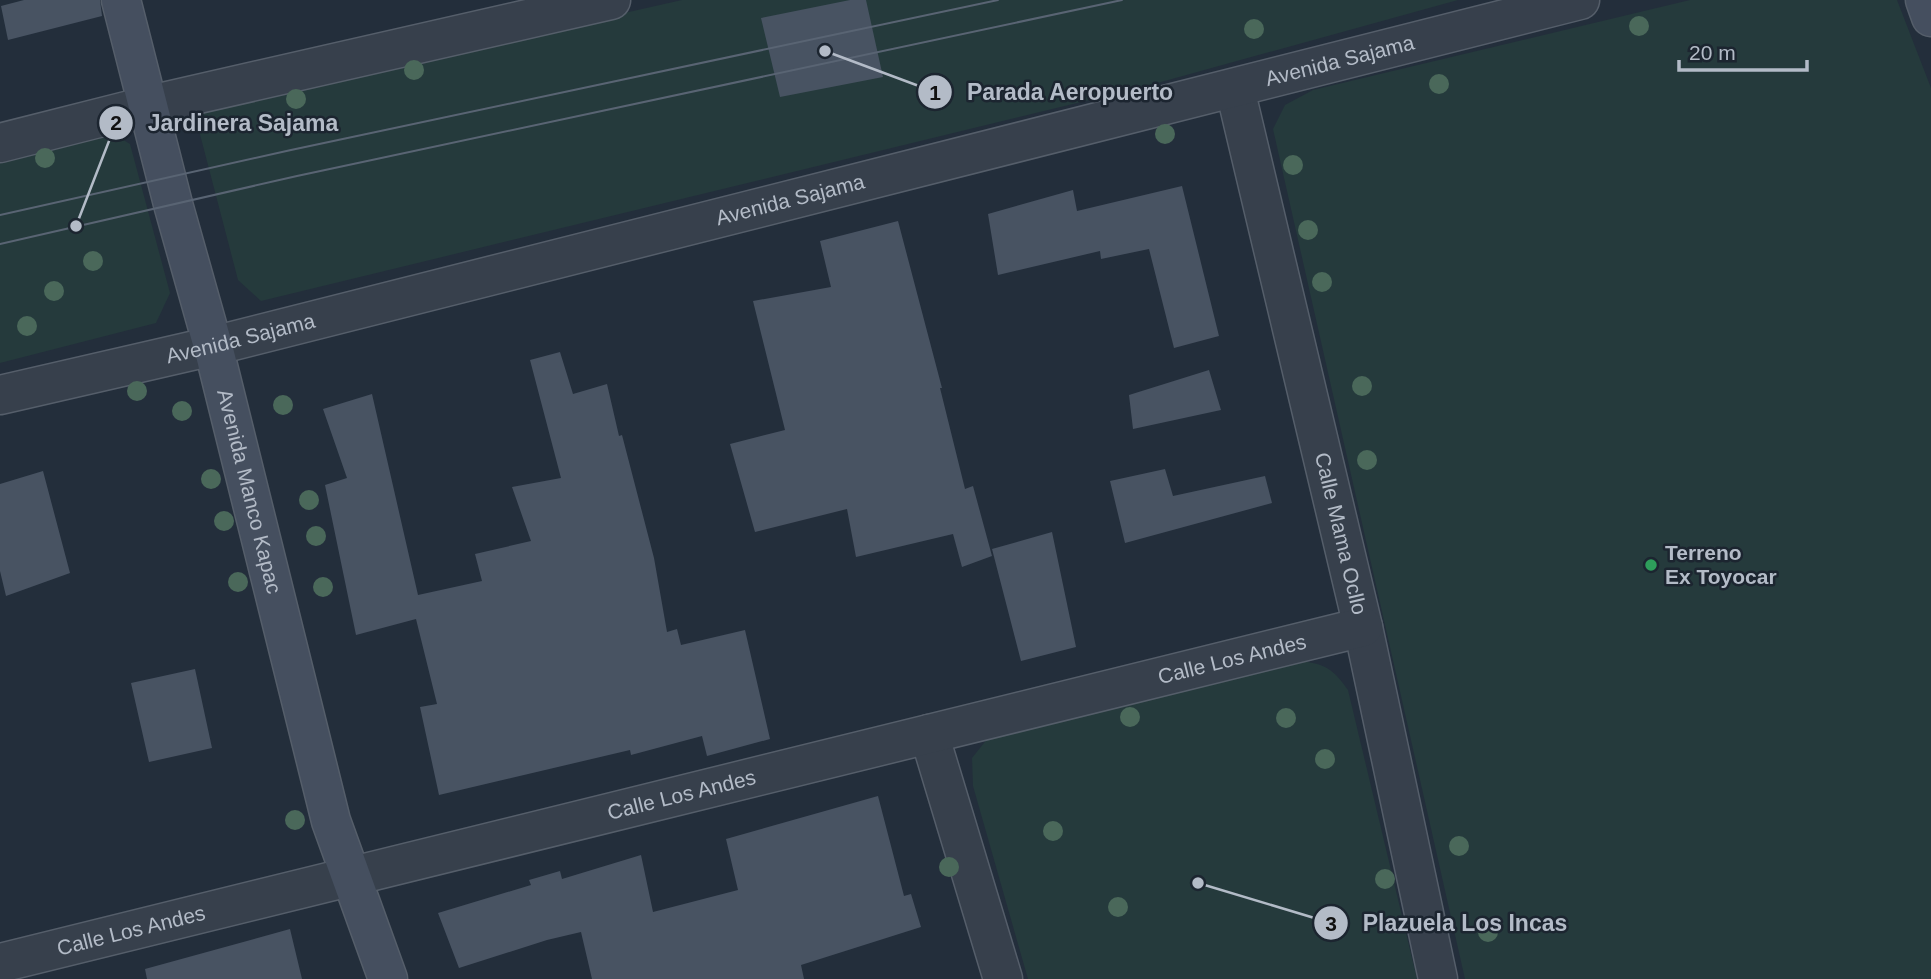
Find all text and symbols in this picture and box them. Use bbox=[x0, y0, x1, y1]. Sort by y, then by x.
scale bar bbox=[1679, 28, 1807, 72]
street label: Avenida Sajama bbox=[1263, 30, 1417, 90]
text: 20 m bbox=[1689, 41, 1736, 64]
callout: Parada Aeropuerto bbox=[917, 70, 1187, 114]
text: Parada Aeropuerto bbox=[967, 79, 1173, 105]
text: 1 bbox=[929, 81, 941, 104]
callout: Jardinera Sajama bbox=[99, 101, 352, 145]
text: Jardinera Sajama bbox=[148, 110, 338, 136]
text: 2 bbox=[110, 111, 122, 134]
street label: Avenida Sajama bbox=[713, 169, 867, 229]
street label: Avenida Sajama bbox=[164, 309, 318, 367]
street label: Avenida Manco Kapac bbox=[213, 387, 286, 596]
street label: Calle Mama Ocllo bbox=[1311, 450, 1372, 617]
place label: Terreno Ex Toyocar bbox=[1665, 541, 1777, 588]
marker: Terreno Ex Toyocar bbox=[1643, 557, 1659, 573]
street label: Calle Los Andes bbox=[1156, 629, 1308, 688]
street label: Calle Los Andes bbox=[605, 765, 758, 824]
street label: Calle Los Andes bbox=[54, 901, 207, 960]
callout: Plazuela Los Incas bbox=[1313, 901, 1581, 945]
text: Plazuela Los Incas bbox=[1363, 910, 1567, 936]
text: 3 bbox=[1325, 912, 1337, 935]

